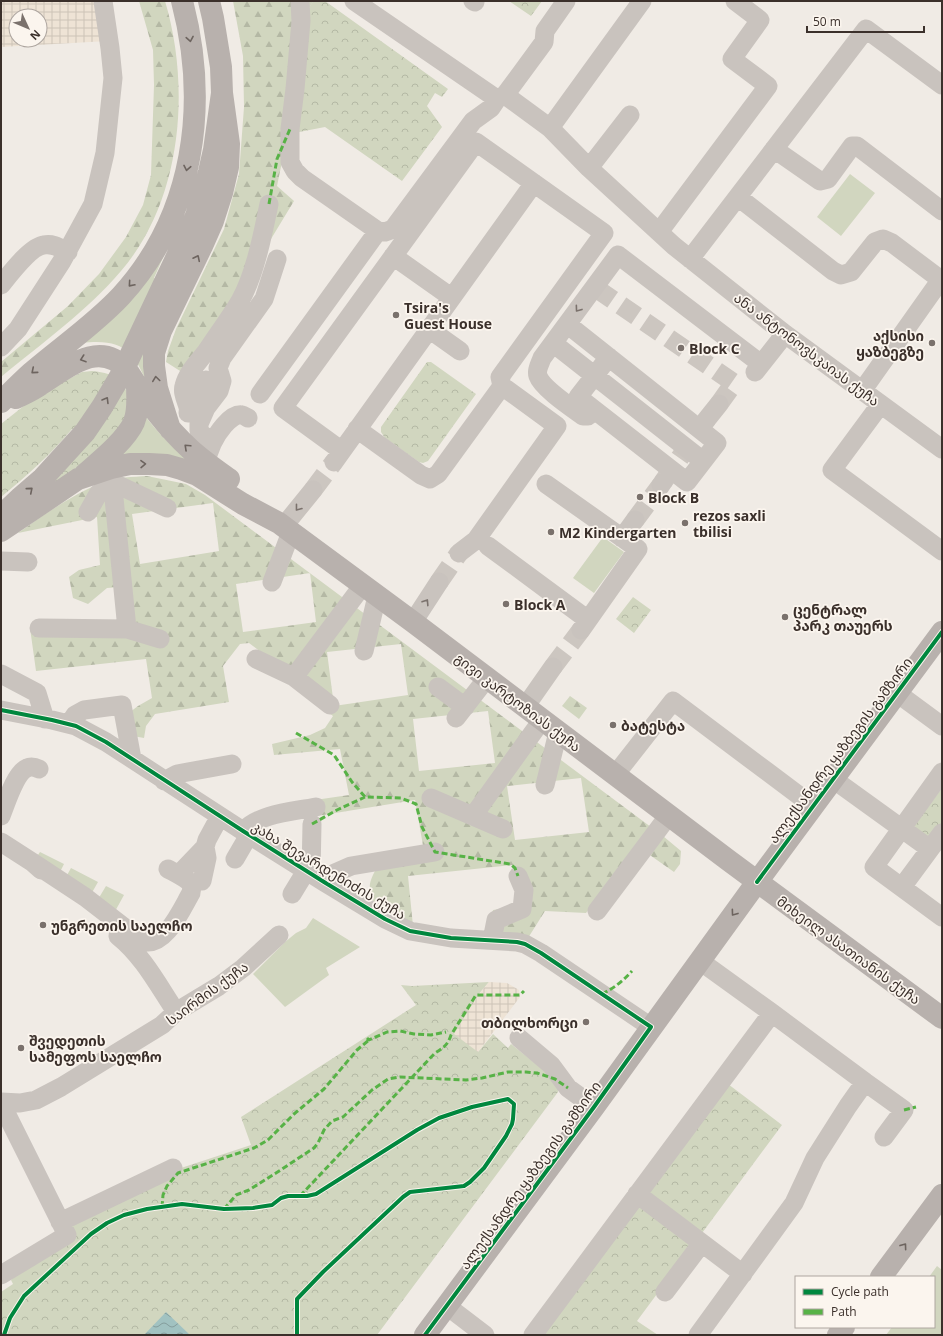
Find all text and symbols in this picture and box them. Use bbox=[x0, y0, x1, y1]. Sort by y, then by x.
north arrow bbox=[8, 8, 48, 48]
scale bar bbox=[807, 8, 924, 34]
text: 50 m bbox=[813, 13, 841, 30]
text: N bbox=[27, 27, 44, 44]
one-way arrow bbox=[185, 36, 193, 42]
one-way arrow bbox=[184, 165, 192, 172]
one-way arrow bbox=[192, 255, 200, 262]
one-way arrow bbox=[129, 279, 136, 287]
street label: ანა ანტონოვსკაიას ქუჩა bbox=[730, 288, 884, 410]
place label: Tsira's Guest House bbox=[404, 298, 492, 333]
one-way arrow bbox=[576, 304, 583, 311]
marker: Tsira's Guest House bbox=[391, 310, 401, 320]
place label: აქსისი ყაზბეგზე bbox=[856, 326, 924, 361]
marker: აქსისი ყაზბეგზე bbox=[927, 338, 937, 348]
place label: Block C bbox=[689, 339, 740, 358]
marker: Block C bbox=[676, 343, 686, 353]
one-way arrow bbox=[80, 355, 87, 363]
one-way arrow bbox=[32, 366, 39, 373]
one-way arrow bbox=[152, 376, 161, 382]
one-way arrow bbox=[102, 397, 109, 404]
one-way arrow bbox=[184, 444, 192, 451]
one-way arrow bbox=[140, 460, 146, 468]
one-way arrow bbox=[25, 487, 32, 494]
place label: Block B bbox=[648, 488, 699, 507]
marker: Block B bbox=[635, 492, 645, 502]
one-way arrow bbox=[296, 504, 303, 511]
place label: rezos saxli tbilisi bbox=[693, 506, 766, 541]
marker: rezos saxli tbilisi bbox=[680, 518, 690, 528]
place label: M2 Kindergarten bbox=[559, 523, 676, 542]
marker: M2 Kindergarten bbox=[546, 527, 556, 537]
place label: Block A bbox=[514, 595, 566, 614]
one-way arrow bbox=[421, 599, 429, 606]
marker: Block A bbox=[501, 599, 511, 609]
place label: ცენტრალ პარკ თაუერს bbox=[793, 600, 893, 635]
marker: ცენტრალ პარკ თაუერს bbox=[780, 612, 790, 622]
street label: გივი კარტოზიას ქუჩა bbox=[451, 648, 585, 756]
street label: ალექსანდრე ყაზბეგის გამზირი bbox=[764, 653, 916, 847]
place label: ბატესტა bbox=[621, 716, 685, 735]
marker: ბატესტა bbox=[608, 720, 618, 730]
street label: კახა შევარდენიძის ქუჩა bbox=[248, 816, 410, 924]
street label: მიხეილ ასათიანის ქუჩა bbox=[773, 891, 925, 1009]
one-way arrow bbox=[732, 909, 739, 916]
place label: უნგრეთის საელჩო bbox=[51, 916, 192, 935]
marker: უნგრეთის საელჩო bbox=[38, 920, 48, 930]
street label: საირმის ქუჩა bbox=[162, 957, 252, 1029]
place label: თბილხორცი bbox=[481, 1013, 578, 1032]
marker: თბილხორცი bbox=[581, 1017, 591, 1027]
place label: შვედეთის სამეფოს საელჩო bbox=[29, 1031, 162, 1066]
marker: შვედეთის სამეფოს საელჩო bbox=[16, 1043, 26, 1053]
street label: ალექსანდრე ყაზბეგის გამზირი bbox=[455, 1077, 605, 1273]
one-way arrow bbox=[900, 1243, 907, 1250]
legend bbox=[795, 1276, 935, 1328]
text: Cycle path bbox=[831, 1283, 889, 1300]
text: Path bbox=[831, 1303, 857, 1320]

